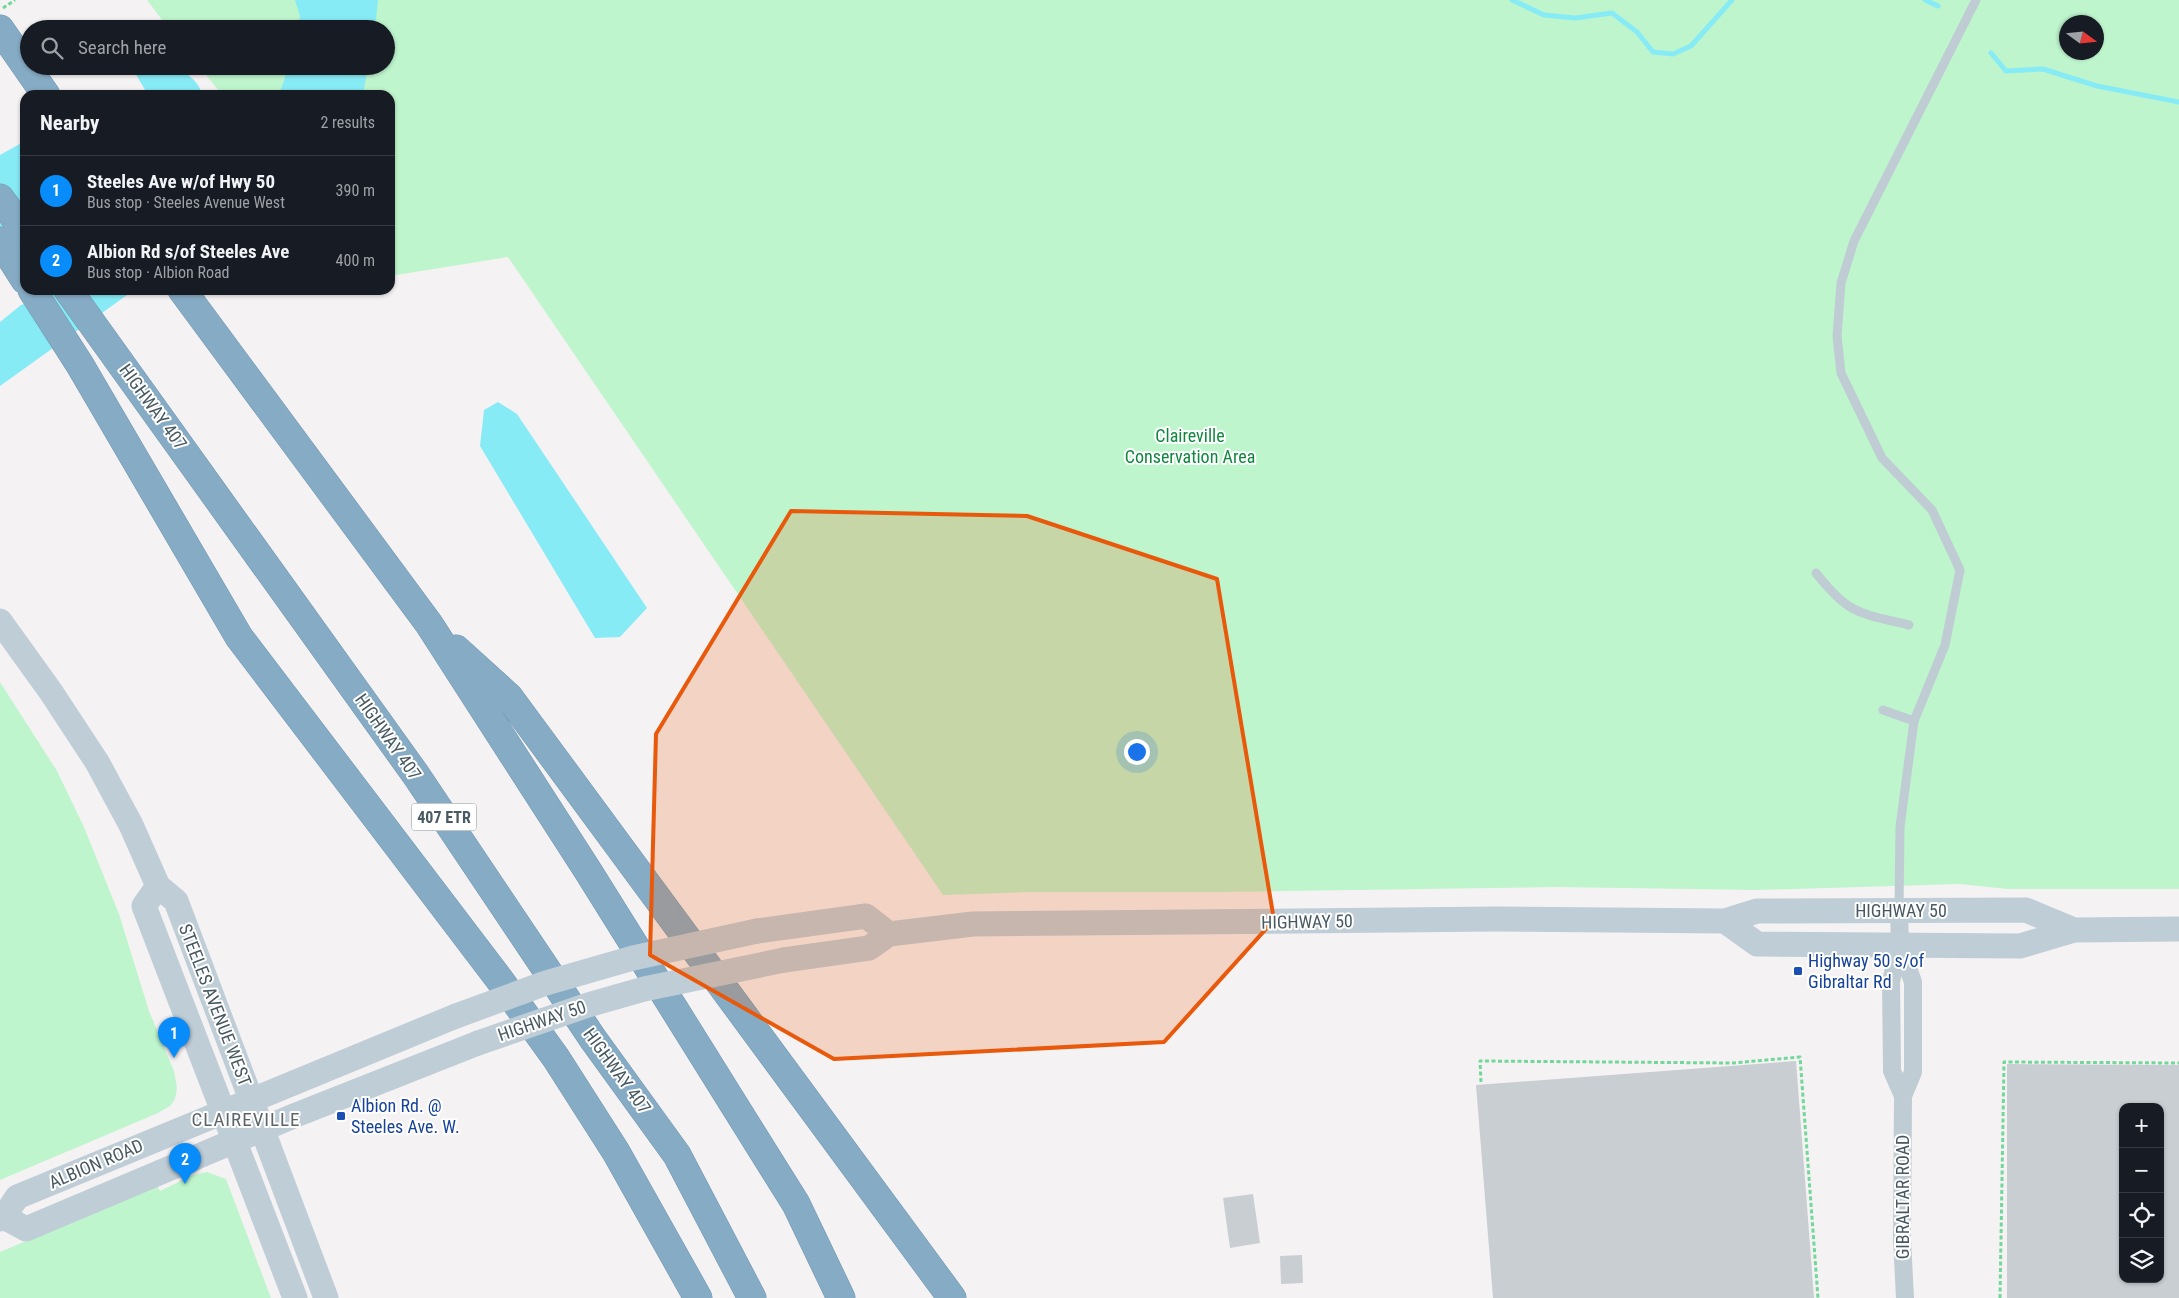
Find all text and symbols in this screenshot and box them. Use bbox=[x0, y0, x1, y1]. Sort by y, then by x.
north arrow bbox=[2059, 15, 2104, 60]
search box bbox=[20, 20, 395, 75]
icon: search bbox=[38, 34, 66, 62]
text: Search here bbox=[78, 36, 166, 59]
text: Nearby bbox=[40, 111, 99, 135]
text: 2 results bbox=[320, 113, 375, 132]
text: Steeles Ave w/of Hwy 50 bbox=[87, 170, 275, 193]
text: 1 bbox=[52, 181, 60, 200]
text: 390 m bbox=[336, 181, 375, 200]
text: Bus stop · Steeles Avenue West bbox=[87, 193, 285, 212]
text: Albion Rd s/of Steeles Ave bbox=[87, 240, 289, 263]
text: 2 bbox=[52, 251, 60, 270]
text: 400 m bbox=[336, 251, 375, 270]
text: Bus stop · Albion Road bbox=[87, 263, 230, 282]
street label: HIGHWAY 407 bbox=[115, 360, 192, 454]
park label: Claireville Conservation Area bbox=[1125, 425, 1255, 467]
street label: HIGHWAY 407 bbox=[351, 689, 426, 784]
your location bbox=[1124, 739, 1150, 765]
road number: 407 ETR bbox=[412, 804, 476, 830]
street label: HIGHWAY 50 bbox=[1855, 900, 1947, 921]
street label: HIGHWAY 50 bbox=[1261, 910, 1353, 933]
street label: STEELES AVENUE WEST bbox=[175, 921, 256, 1089]
place label: Highway 50 s/of Gibraltar Rd bbox=[1808, 950, 1925, 992]
marker: Highway 50 s/of Gibraltar Rd bbox=[1792, 965, 1804, 977]
street label: HIGHWAY 50 bbox=[495, 996, 589, 1045]
pin: 1 bbox=[158, 1017, 190, 1058]
street label: HIGHWAY 407 bbox=[579, 1024, 656, 1118]
place label: Albion Rd. @ Steeles Ave. W. bbox=[351, 1095, 460, 1137]
map controls bbox=[2119, 1103, 2164, 1283]
button: + bbox=[2119, 1103, 2164, 1148]
district label: CLAIREVILLE bbox=[191, 1108, 301, 1131]
marker: Albion Rd. @ Steeles Ave. W. bbox=[335, 1110, 347, 1122]
street label: ALBION ROAD bbox=[46, 1134, 146, 1193]
street label: GIBRALTAR ROAD bbox=[1892, 1135, 1913, 1259]
pin: 2 bbox=[169, 1143, 201, 1184]
button: − bbox=[2119, 1148, 2164, 1193]
button: locate bbox=[2119, 1193, 2164, 1238]
button: layers bbox=[2119, 1238, 2164, 1283]

